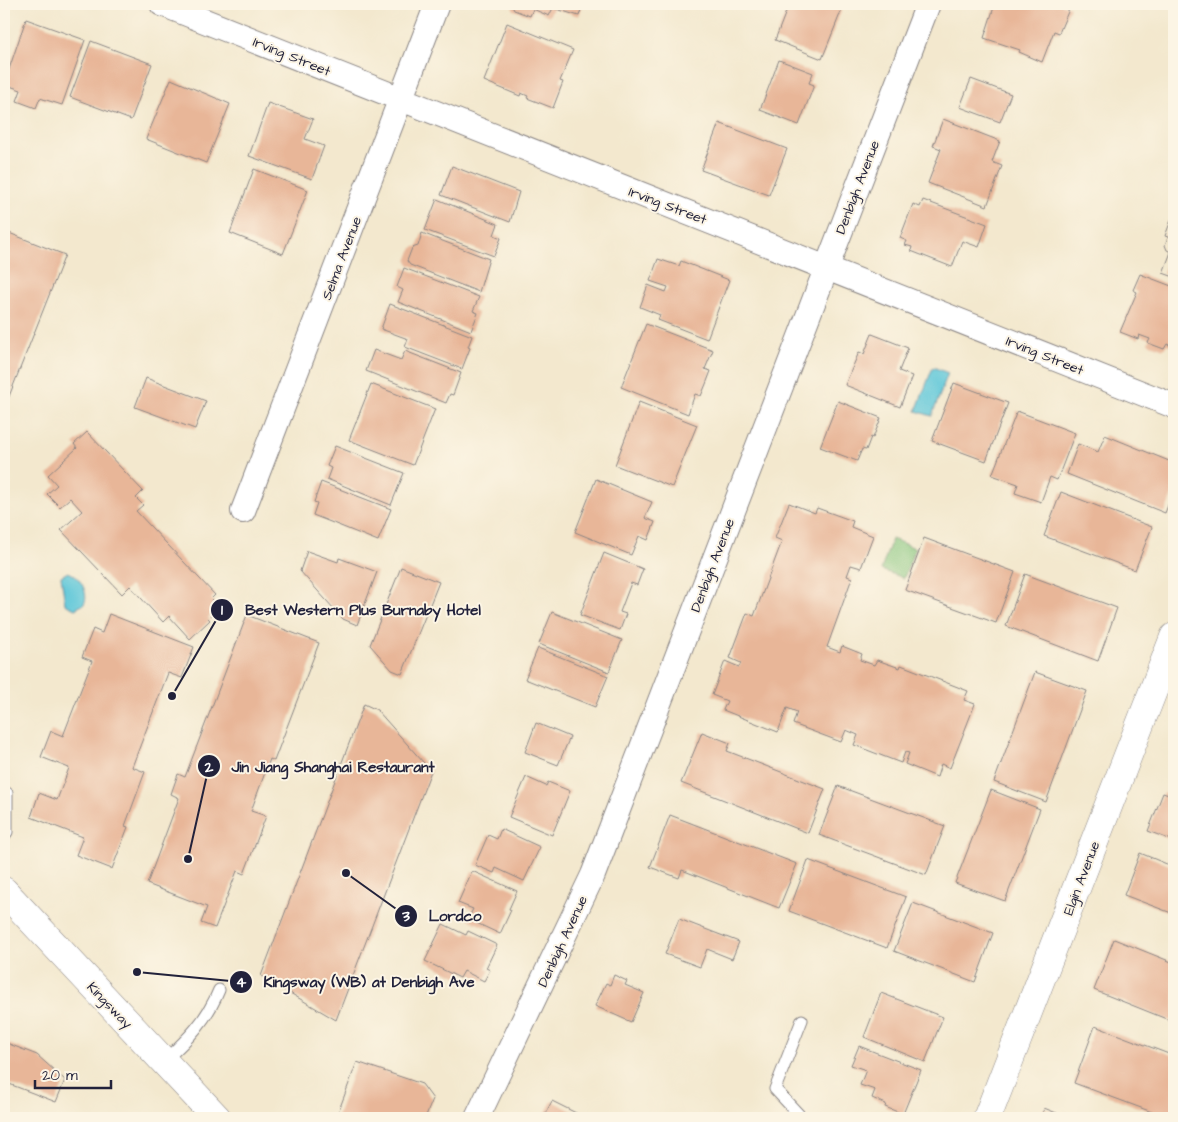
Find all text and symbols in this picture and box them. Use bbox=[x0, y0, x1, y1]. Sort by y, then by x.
street label: Irving Street bbox=[250, 32, 334, 82]
street label: Denbigh Avenue bbox=[831, 137, 885, 237]
street label: Irving Street bbox=[626, 182, 710, 230]
street label: Selma Avenue bbox=[317, 213, 367, 303]
street label: Irving Street bbox=[1003, 331, 1087, 381]
street label: Denbigh Avenue bbox=[686, 515, 740, 615]
callout: Best Western Plus Burnaby Hotel bbox=[210, 595, 491, 625]
text: 1 bbox=[221, 600, 223, 621]
text: Best Western Plus Burnaby Hotel bbox=[245, 600, 481, 622]
callout: Jin Jiang Shanghai Restaurant bbox=[196, 751, 445, 781]
text: 2 bbox=[204, 757, 214, 778]
text: Jin Jiang Shanghai Restaurant bbox=[230, 757, 436, 780]
street label: Elgin Avenue bbox=[1059, 838, 1105, 918]
street label: Denbigh Avenue bbox=[533, 892, 593, 990]
callout: Lordco bbox=[393, 901, 491, 931]
text: 3 bbox=[401, 906, 410, 927]
text: Lordco bbox=[429, 906, 482, 927]
callout: Kingsway (WB) at Denbigh Ave bbox=[229, 967, 485, 997]
text: 4 bbox=[236, 972, 247, 993]
text: Kingsway (WB) at Denbigh Ave bbox=[263, 972, 475, 995]
street label: Kingsway bbox=[82, 978, 137, 1034]
scale bar bbox=[35, 1057, 111, 1089]
text: 20 m bbox=[42, 1065, 78, 1086]

